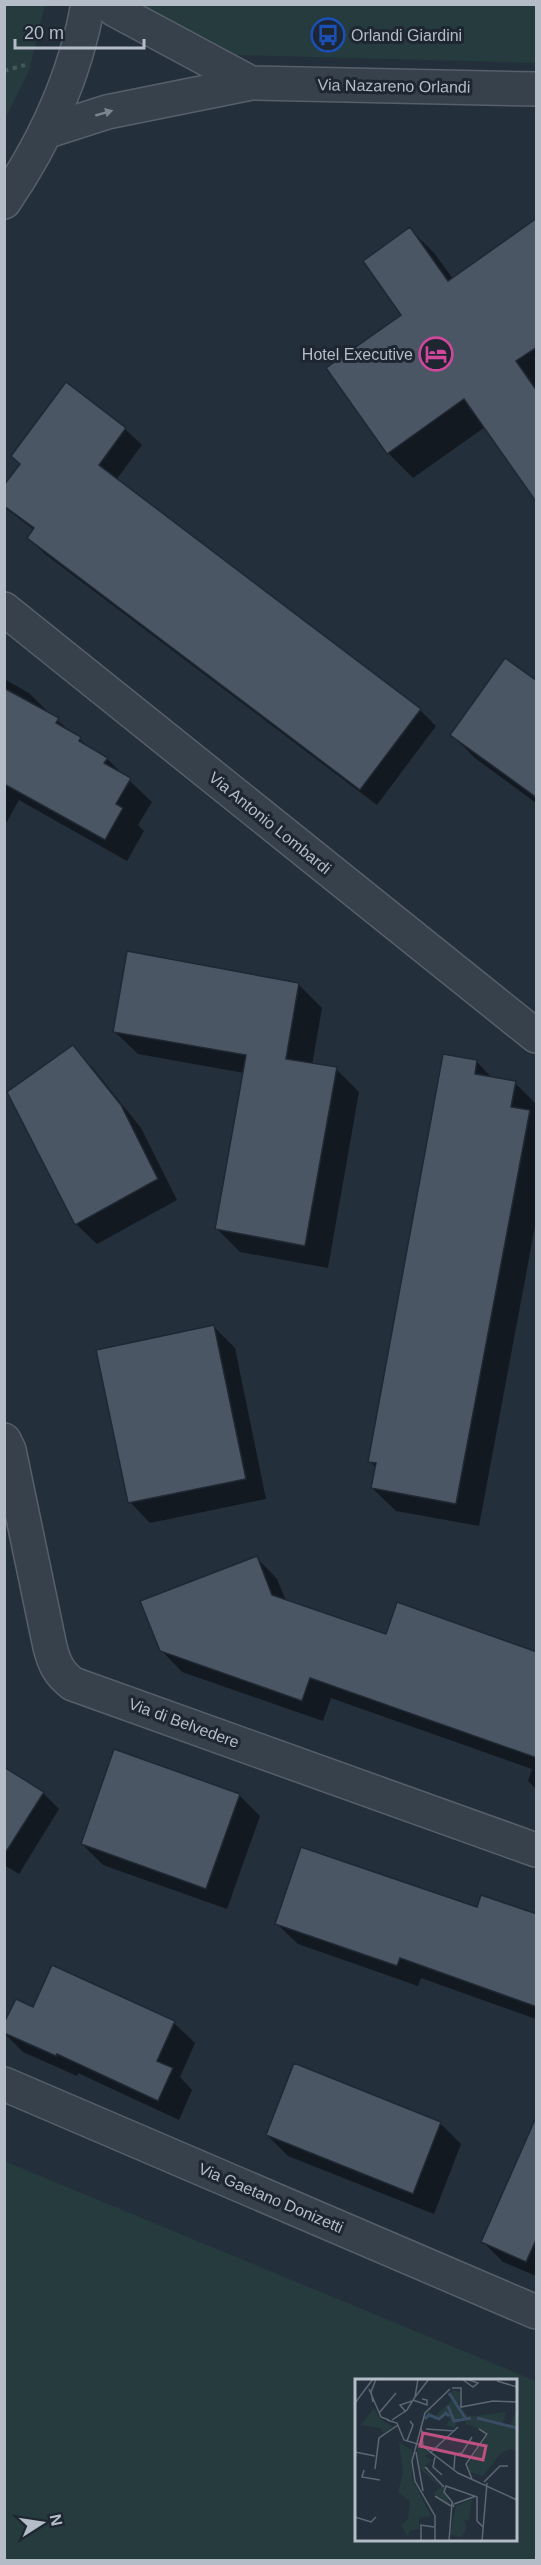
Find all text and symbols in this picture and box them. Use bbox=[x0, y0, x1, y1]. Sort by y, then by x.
scale bar bbox=[15, 12, 144, 50]
bus stop icon: Orlandi Giardini bbox=[310, 17, 346, 53]
text: 20 m bbox=[24, 23, 64, 43]
place label: Orlandi Giardini bbox=[351, 27, 462, 44]
street label: Via Nazareno Orlandi bbox=[318, 76, 470, 96]
one-way arrow bbox=[95, 108, 113, 117]
hotel icon: Hotel Executive bbox=[418, 336, 454, 372]
place label: Hotel Executive bbox=[302, 346, 413, 363]
street label: Via Antonio Lombardi bbox=[206, 769, 334, 877]
street label: Via di Belvedere bbox=[126, 1695, 242, 1751]
street label: Via Gaetano Donizetti bbox=[196, 2160, 346, 2236]
inset map bbox=[355, 2379, 517, 2541]
north arrow bbox=[12, 2493, 72, 2553]
text: N bbox=[47, 2513, 66, 2527]

